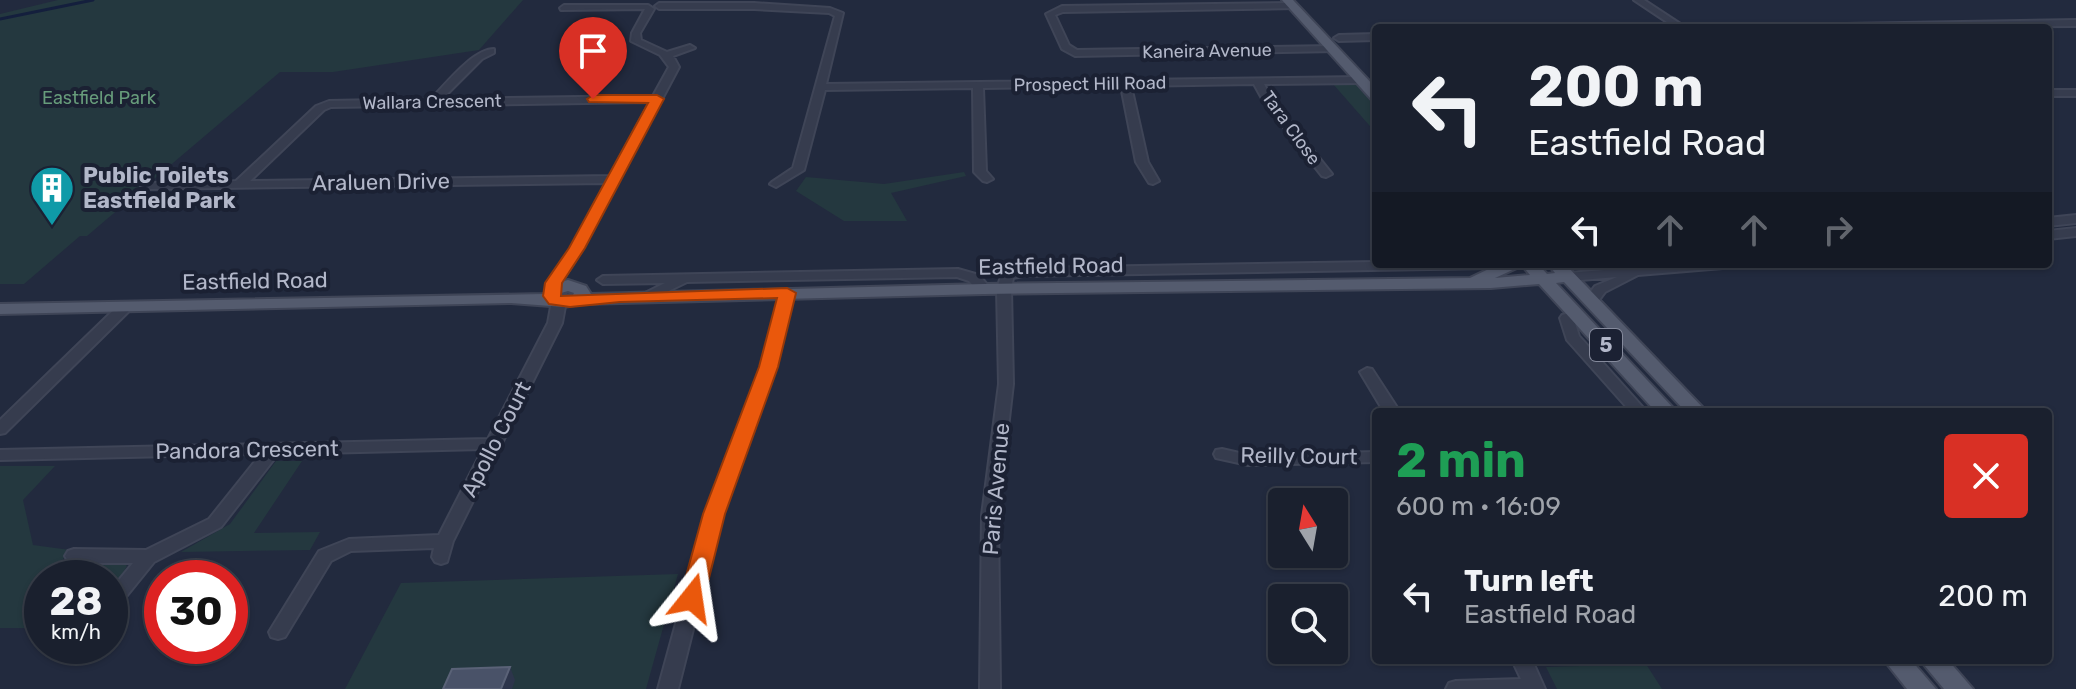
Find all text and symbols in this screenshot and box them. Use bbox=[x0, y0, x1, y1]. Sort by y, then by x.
pin bbox=[559, 17, 627, 99]
icon: arrive bbox=[571, 29, 615, 73]
street label: Kaneira Avenue bbox=[1142, 39, 1272, 63]
text: 200 m bbox=[1528, 54, 1704, 120]
icon: left bbox=[1396, 56, 1500, 160]
street label: Prospect Hill Road bbox=[1013, 72, 1167, 96]
park label: Eastfield Park bbox=[42, 87, 157, 109]
street label: Tara Close bbox=[1257, 87, 1325, 169]
street label: Wallara Crescent bbox=[362, 90, 502, 114]
text: Eastfield Road bbox=[1528, 121, 1766, 164]
place label: Public Toilets Eastfield Park bbox=[83, 162, 236, 214]
building icon: Public Toilets Eastfield Park bbox=[28, 164, 76, 227]
street label: Araluen Drive bbox=[312, 167, 450, 197]
icon: left bbox=[1564, 208, 1608, 252]
icon: ahead bbox=[1648, 208, 1692, 252]
icon: ahead bbox=[1732, 208, 1776, 252]
icon: right bbox=[1816, 208, 1860, 252]
street label: Eastfield Road bbox=[978, 251, 1124, 281]
street label: Eastfield Road bbox=[182, 266, 328, 296]
road number: 5 bbox=[1590, 329, 1622, 361]
street label: Apollo Court bbox=[455, 376, 537, 502]
street label: Paris Avenue bbox=[977, 422, 1015, 556]
text: 2 min bbox=[1396, 432, 1526, 489]
button: close bbox=[1944, 434, 2028, 518]
street label: Pandora Crescent bbox=[155, 435, 339, 465]
street label: Reilly Court bbox=[1240, 441, 1358, 471]
north arrow bbox=[1268, 488, 1348, 568]
map controls bbox=[1268, 488, 1348, 664]
text: 600 m · 16:09 bbox=[1396, 491, 1561, 522]
position arrow bbox=[650, 556, 734, 640]
speed limit sign: 30 bbox=[144, 560, 248, 664]
text: Turn left bbox=[1464, 563, 1594, 599]
icon: left bbox=[1396, 574, 1440, 618]
text: 28 bbox=[49, 578, 103, 625]
text: 200 m bbox=[1938, 578, 2028, 614]
button: search bbox=[1268, 584, 1348, 664]
text: Eastfield Road bbox=[1464, 599, 1636, 630]
text: km/h bbox=[51, 620, 101, 644]

